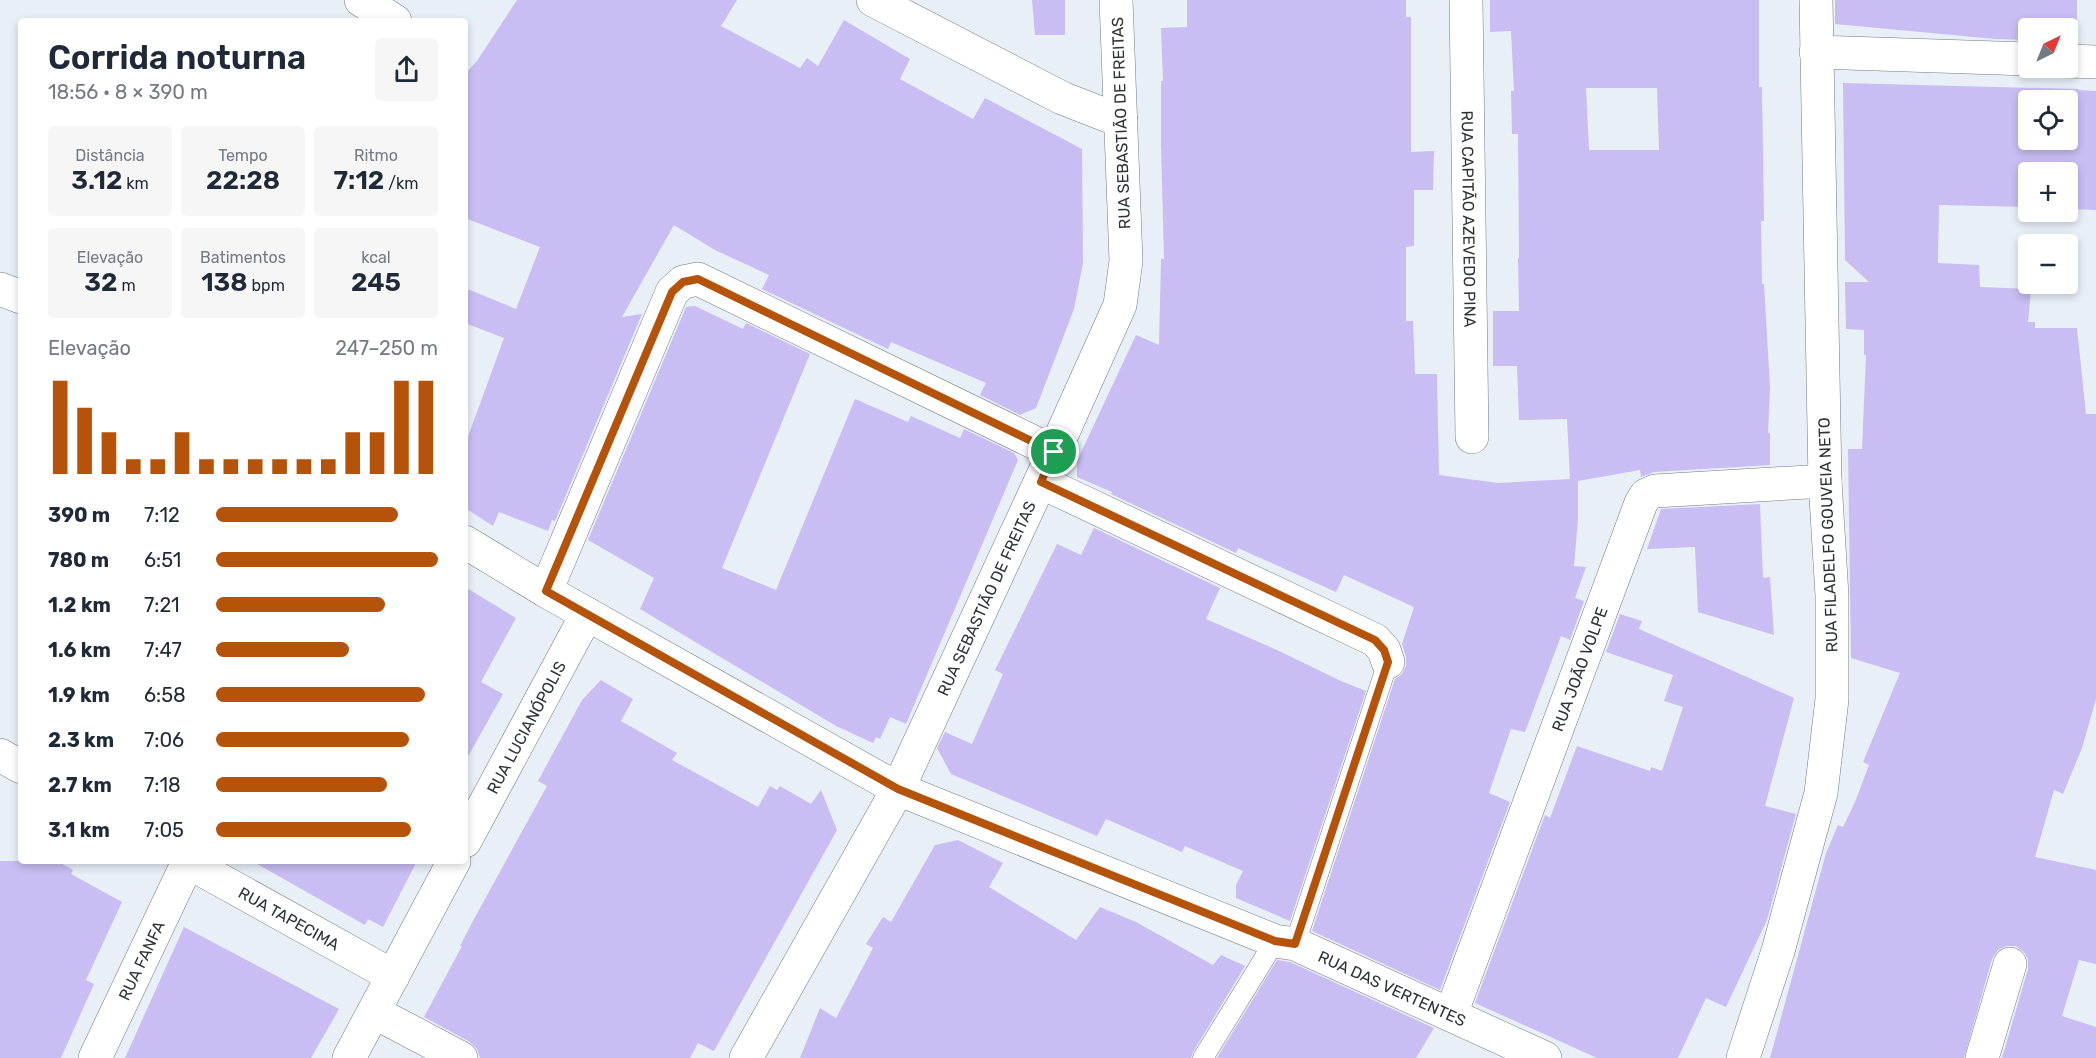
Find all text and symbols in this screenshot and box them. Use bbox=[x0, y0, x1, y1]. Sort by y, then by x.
street label: RUA SEBASTIÃO DE FREITAS bbox=[1108, 17, 1134, 229]
north arrow bbox=[2018, 18, 2078, 78]
map controls bbox=[2018, 18, 2078, 294]
text: Corrida noturna bbox=[48, 38, 306, 77]
button: share bbox=[375, 38, 438, 101]
text: 18:56 · 8 × 390 m bbox=[48, 80, 208, 104]
button: locate bbox=[2018, 90, 2078, 150]
street label: RUA CAPITÃO AZEVEDO PINA bbox=[1458, 110, 1480, 328]
text: Distância bbox=[75, 146, 145, 165]
text: Tempo bbox=[218, 146, 268, 165]
text: Ritmo bbox=[354, 146, 398, 165]
button: + bbox=[2018, 162, 2078, 222]
text: 3.12 bbox=[71, 165, 122, 196]
text: 22:28 bbox=[206, 165, 280, 196]
text: 7:12 bbox=[334, 165, 384, 196]
text: km bbox=[122, 174, 149, 193]
text: /km bbox=[384, 174, 418, 193]
button: − bbox=[2018, 234, 2078, 294]
text: Elevação bbox=[77, 248, 143, 267]
text: Batimentos bbox=[200, 248, 286, 267]
text: kcal bbox=[361, 248, 391, 267]
text: 32 bbox=[84, 267, 118, 298]
text: 138 bbox=[201, 267, 248, 298]
text: 245 bbox=[351, 267, 401, 298]
text: m bbox=[118, 276, 136, 295]
text: bpm bbox=[248, 276, 285, 295]
text: Elevação bbox=[48, 336, 131, 360]
text: 247–250 m bbox=[335, 336, 438, 360]
street label: RUA FILADELFO GOUVEIA NETO bbox=[1814, 417, 1842, 653]
pin bbox=[1028, 426, 1079, 477]
icon: arrive bbox=[1037, 435, 1070, 468]
street label: RUA SEBASTIÃO DE FREITAS bbox=[933, 498, 1039, 699]
text: 390 m bbox=[48, 503, 110, 527]
text: 7:12 bbox=[144, 503, 180, 527]
text: 780 m bbox=[48, 548, 109, 572]
text: 6:51 bbox=[144, 548, 181, 572]
text: 1.2 km bbox=[48, 593, 111, 617]
text: 7:21 bbox=[144, 593, 180, 617]
street label: RUA JOÃO VOLPE bbox=[1547, 604, 1611, 734]
text: 1.6 km bbox=[48, 638, 111, 662]
text: 7:47 bbox=[144, 638, 182, 662]
street label: RUA LUCIANÓPOLIS bbox=[483, 658, 569, 797]
text: 1.9 km bbox=[48, 683, 110, 707]
text: 6:58 bbox=[144, 683, 186, 707]
text: 2.3 km bbox=[48, 728, 114, 752]
text: 7:06 bbox=[144, 728, 184, 752]
text: 2.7 km bbox=[48, 773, 112, 797]
text: 7:18 bbox=[144, 773, 181, 797]
text: 3.1 km bbox=[48, 818, 110, 842]
text: 7:05 bbox=[144, 818, 184, 842]
street label: RUA TAPECIMA bbox=[235, 883, 343, 954]
street label: RUA FANFA bbox=[114, 917, 168, 1003]
street label: RUA DAS VERTENTES bbox=[1315, 946, 1469, 1030]

